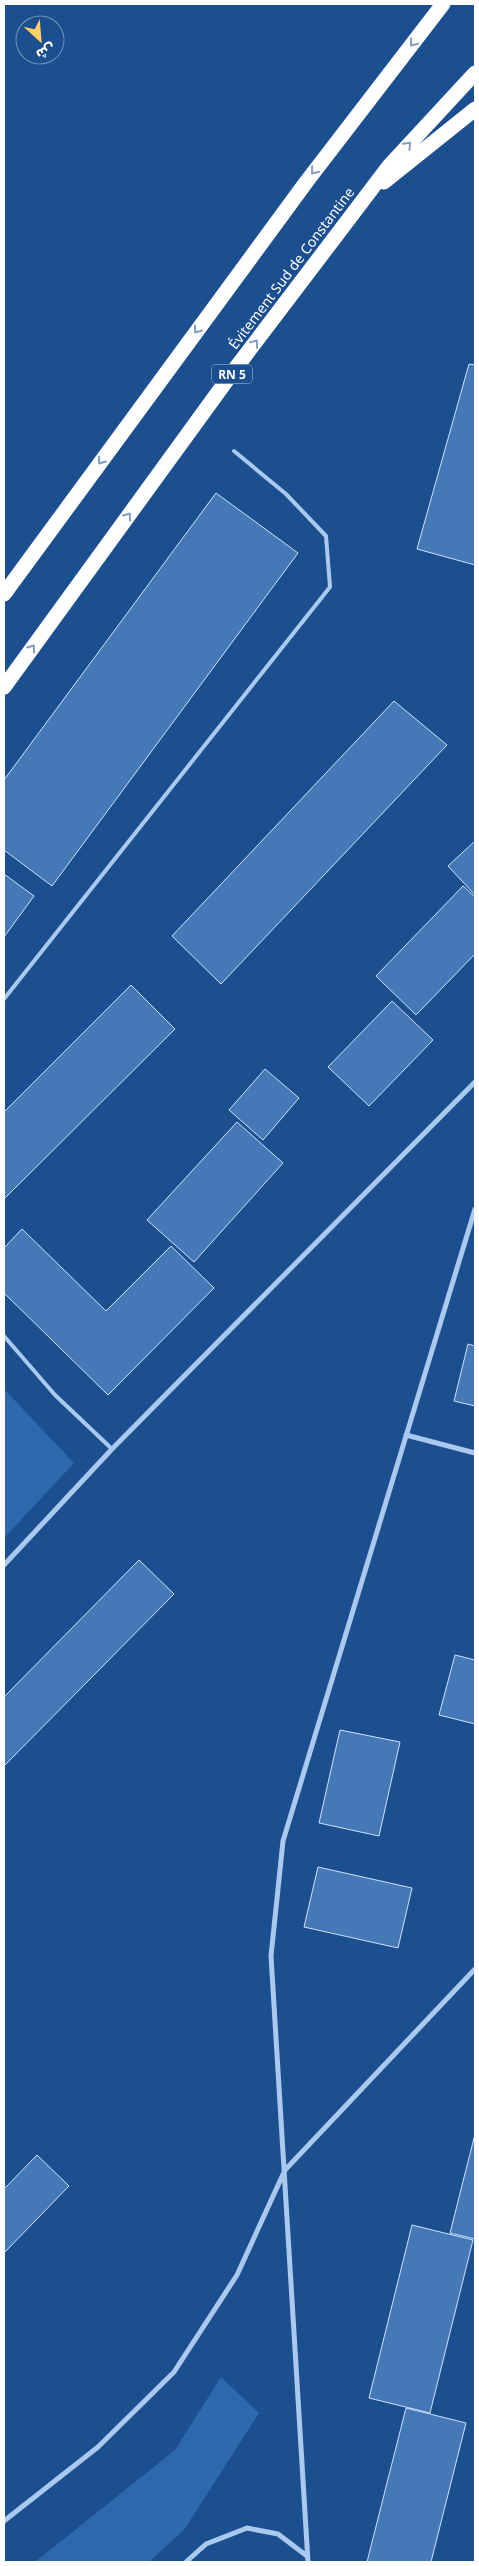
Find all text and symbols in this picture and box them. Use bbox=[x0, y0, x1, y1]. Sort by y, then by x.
north arrow bbox=[15, 15, 65, 65]
one-way arrow bbox=[411, 37, 419, 46]
text: ش bbox=[33, 39, 59, 65]
one-way arrow bbox=[402, 142, 411, 151]
one-way arrow bbox=[312, 165, 320, 174]
street label: Évitement Sud de Constantine bbox=[224, 183, 358, 353]
one-way arrow bbox=[194, 324, 203, 334]
one-way arrow bbox=[250, 340, 258, 349]
road number: RN 5 bbox=[212, 364, 252, 384]
one-way arrow bbox=[98, 455, 106, 464]
one-way arrow bbox=[122, 512, 131, 522]
one-way arrow bbox=[27, 645, 35, 654]

